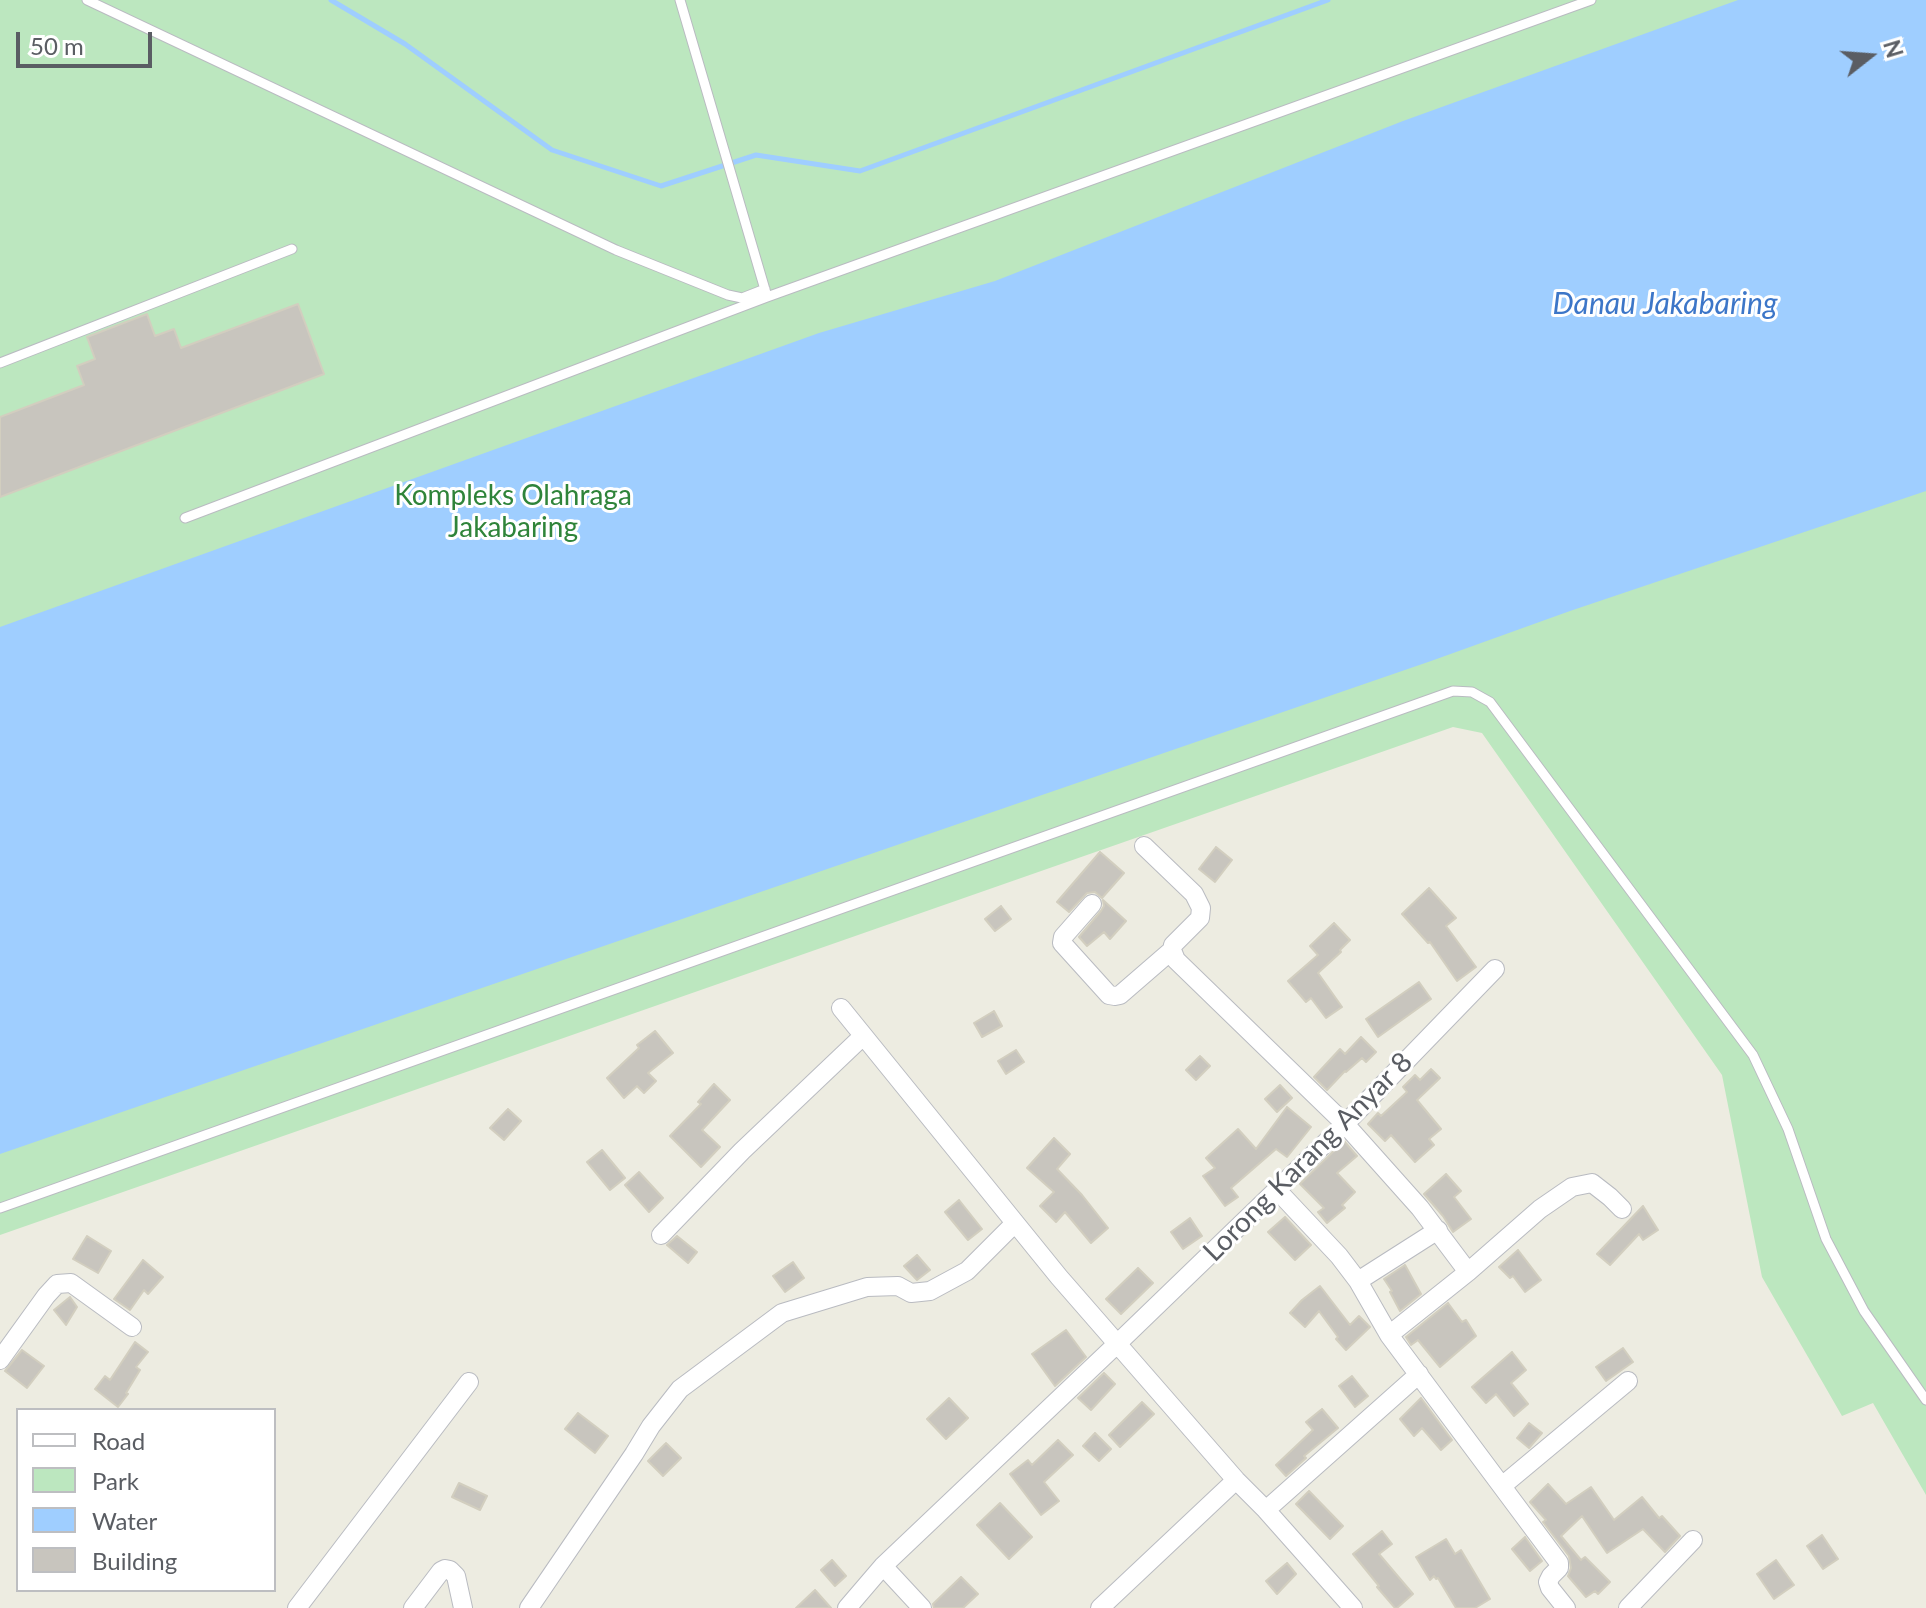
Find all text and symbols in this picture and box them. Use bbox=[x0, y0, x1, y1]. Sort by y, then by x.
scale bar bbox=[20, 16, 156, 66]
north arrow bbox=[1830, 16, 1910, 96]
text: 50 m bbox=[30, 31, 84, 60]
text: N bbox=[1878, 37, 1909, 61]
water label: Danau Jakabaring bbox=[1553, 286, 1777, 322]
park label: Kompleks Olahraga Jakabaring bbox=[394, 479, 632, 545]
street label: Lorong Karang Anyar 8 bbox=[1197, 1046, 1419, 1268]
legend bbox=[16, 1408, 276, 1592]
text: Road bbox=[92, 1426, 145, 1455]
text: Park bbox=[92, 1466, 139, 1495]
text: Water bbox=[92, 1506, 157, 1535]
text: Building bbox=[92, 1546, 177, 1575]

